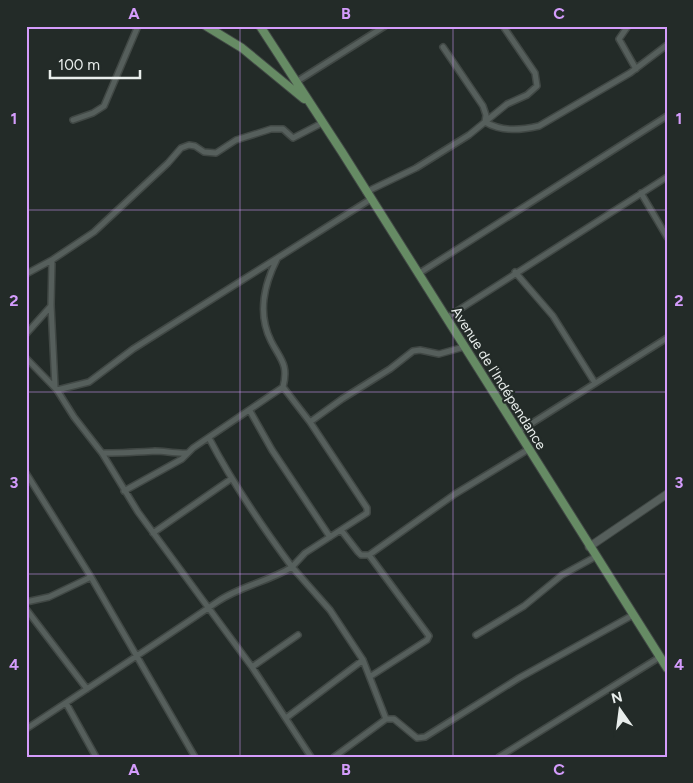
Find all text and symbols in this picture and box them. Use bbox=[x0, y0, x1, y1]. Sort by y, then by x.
text: A bbox=[128, 4, 140, 23]
text: B bbox=[341, 4, 351, 23]
text: C bbox=[553, 4, 565, 23]
scale bar bbox=[50, 48, 140, 80]
text: 100 m bbox=[58, 56, 100, 74]
text: 1 bbox=[11, 109, 17, 128]
text: 1 bbox=[676, 109, 682, 128]
text: 2 bbox=[9, 291, 19, 310]
text: 2 bbox=[674, 291, 684, 310]
street label: Avenue de l'Indépendance bbox=[448, 304, 550, 453]
text: 3 bbox=[10, 473, 19, 492]
text: 3 bbox=[675, 473, 684, 492]
text: 4 bbox=[9, 655, 19, 674]
text: 4 bbox=[674, 655, 684, 674]
north arrow bbox=[596, 686, 646, 736]
text: N bbox=[610, 688, 624, 707]
text: A bbox=[128, 760, 140, 779]
text: B bbox=[341, 760, 351, 779]
text: C bbox=[553, 760, 565, 779]

